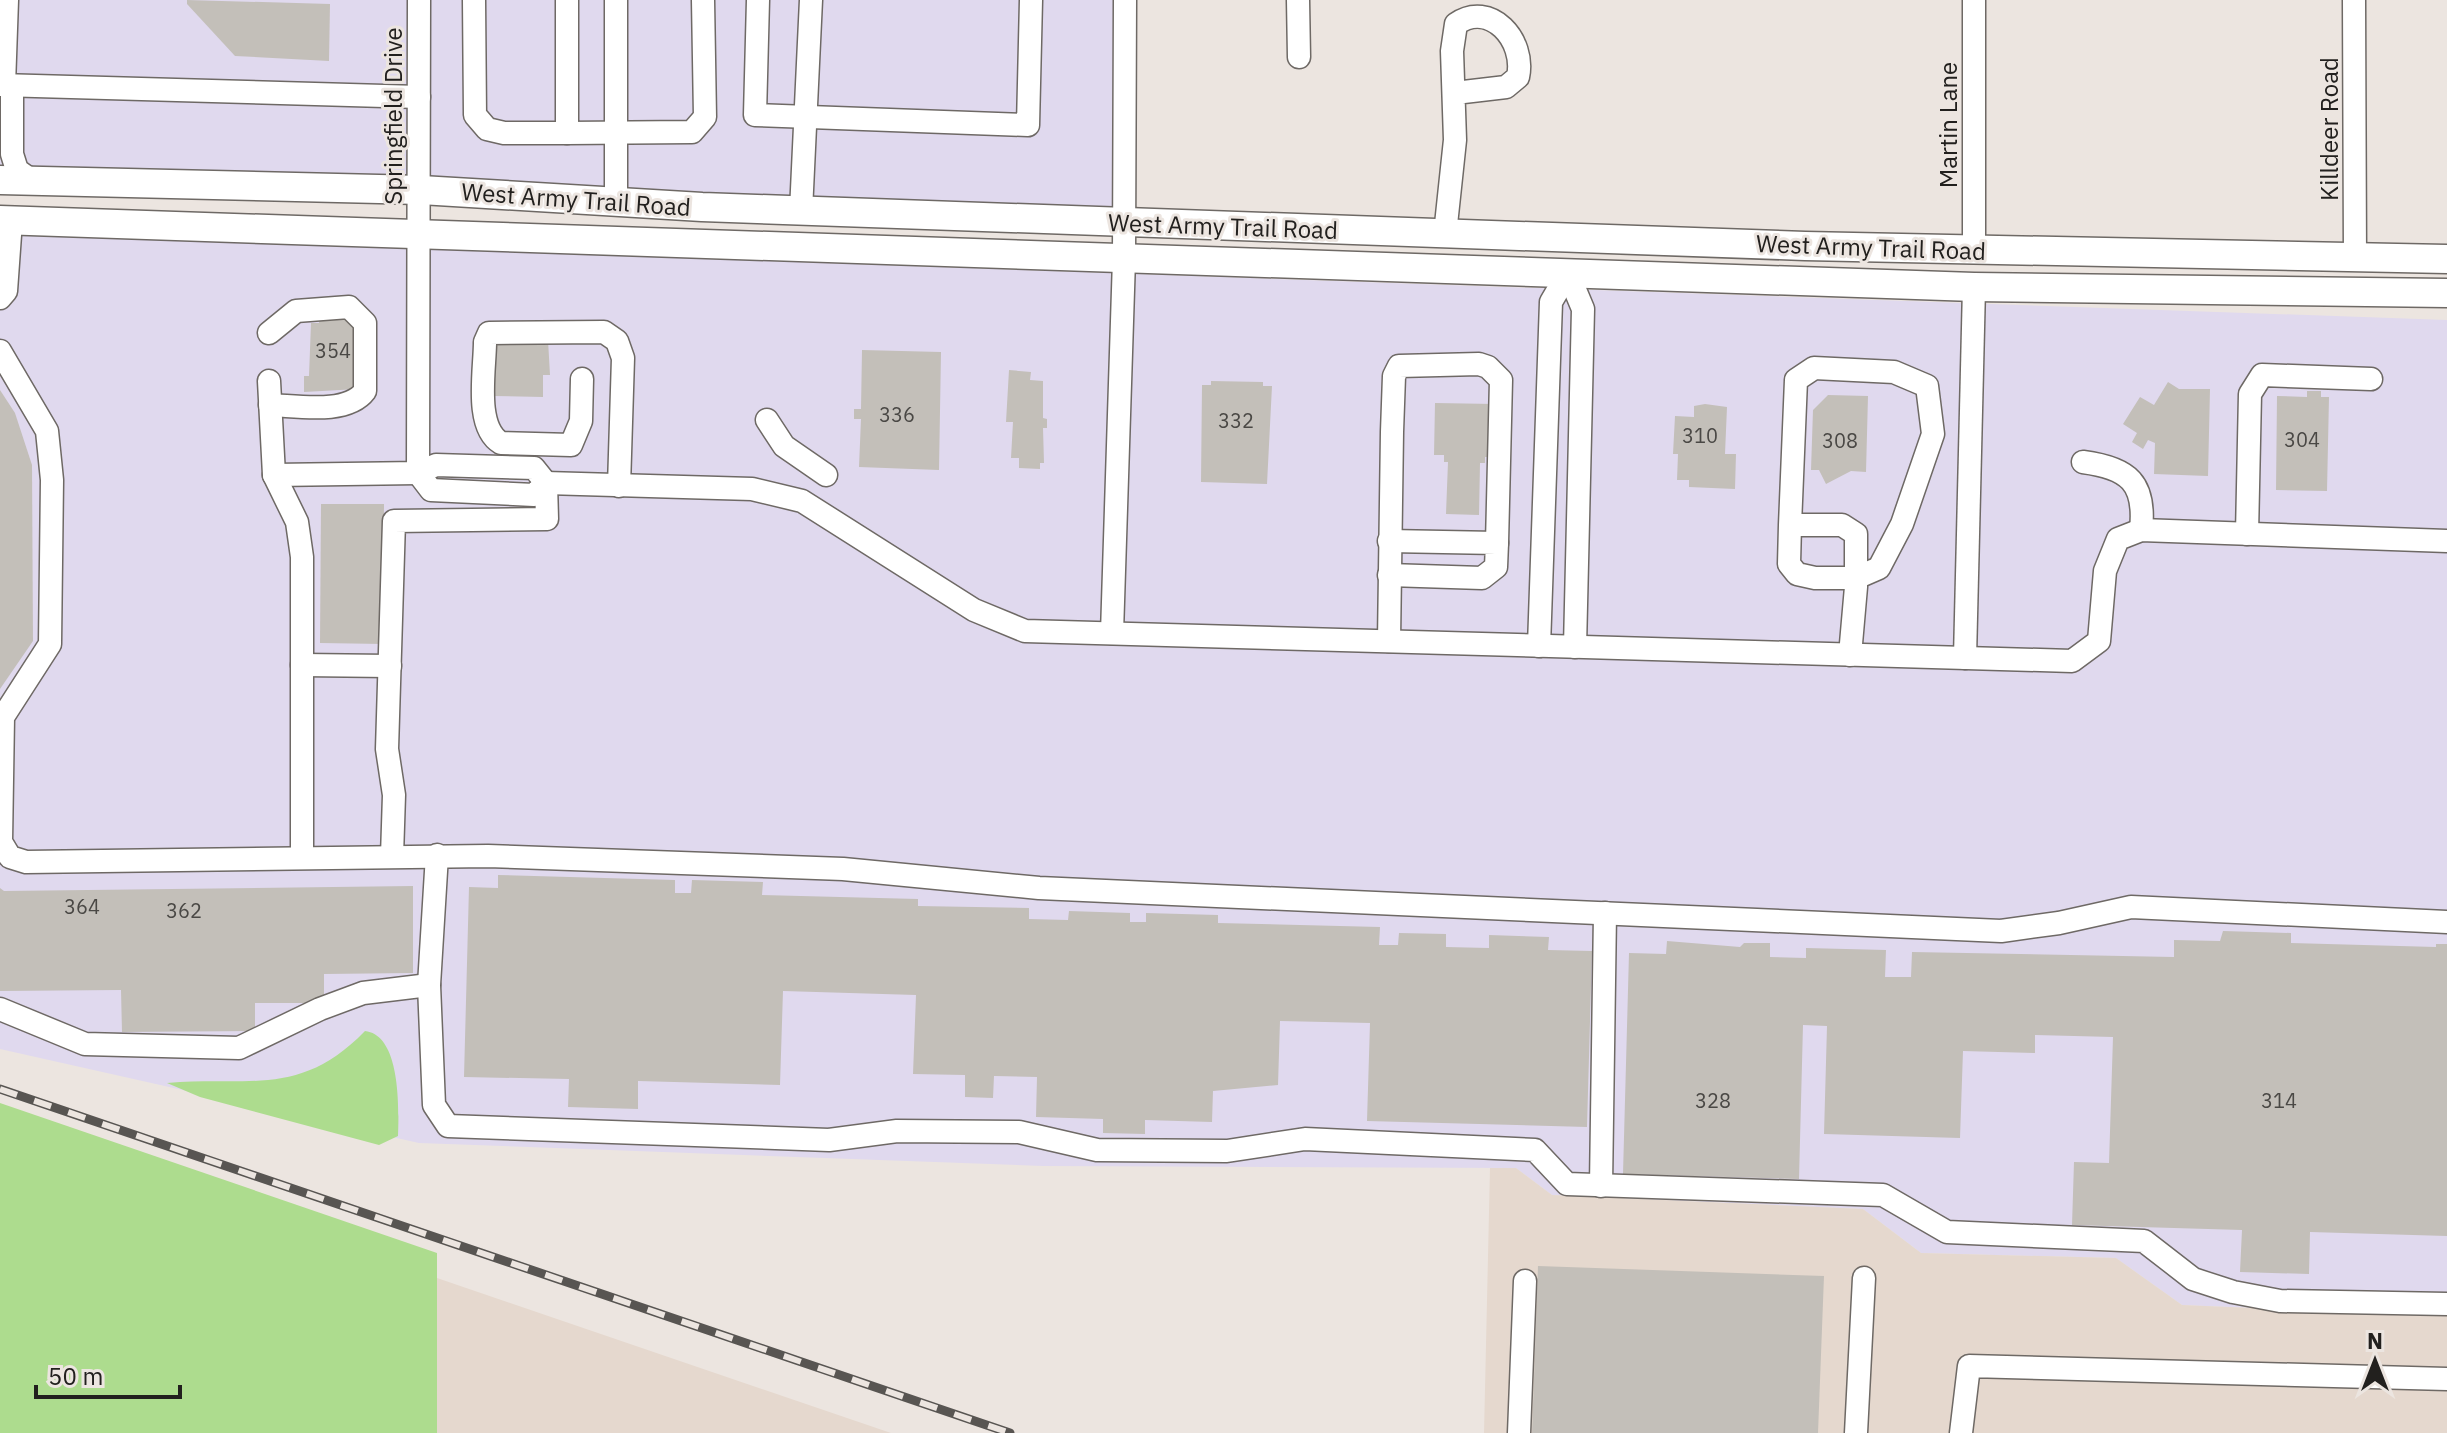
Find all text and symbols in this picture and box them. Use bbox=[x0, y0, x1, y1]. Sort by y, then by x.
street label: Springfield Drive bbox=[377, 27, 409, 205]
street label: Killdeer Road bbox=[2313, 57, 2345, 201]
street label: Martin Lane bbox=[1932, 62, 1964, 188]
street label: West Army Trail Road bbox=[460, 175, 692, 223]
street label: West Army Trail Road bbox=[1108, 206, 1338, 246]
street label: West Army Trail Road bbox=[1756, 227, 1986, 267]
house number: 354 bbox=[315, 337, 351, 364]
house number: 336 bbox=[879, 401, 915, 428]
house number: 332 bbox=[1218, 407, 1254, 434]
house number: 310 bbox=[1682, 422, 1718, 449]
house number: 304 bbox=[2284, 426, 2320, 453]
house number: 308 bbox=[1822, 427, 1858, 454]
house number: 364 bbox=[64, 893, 100, 920]
house number: 362 bbox=[166, 897, 202, 924]
house number: 328 bbox=[1695, 1087, 1731, 1114]
house number: 314 bbox=[2261, 1087, 2297, 1114]
north arrow bbox=[2335, 1321, 2415, 1401]
text: N bbox=[2367, 1326, 2383, 1355]
scale bar bbox=[36, 1349, 180, 1399]
text: 50 m bbox=[48, 1360, 103, 1392]

